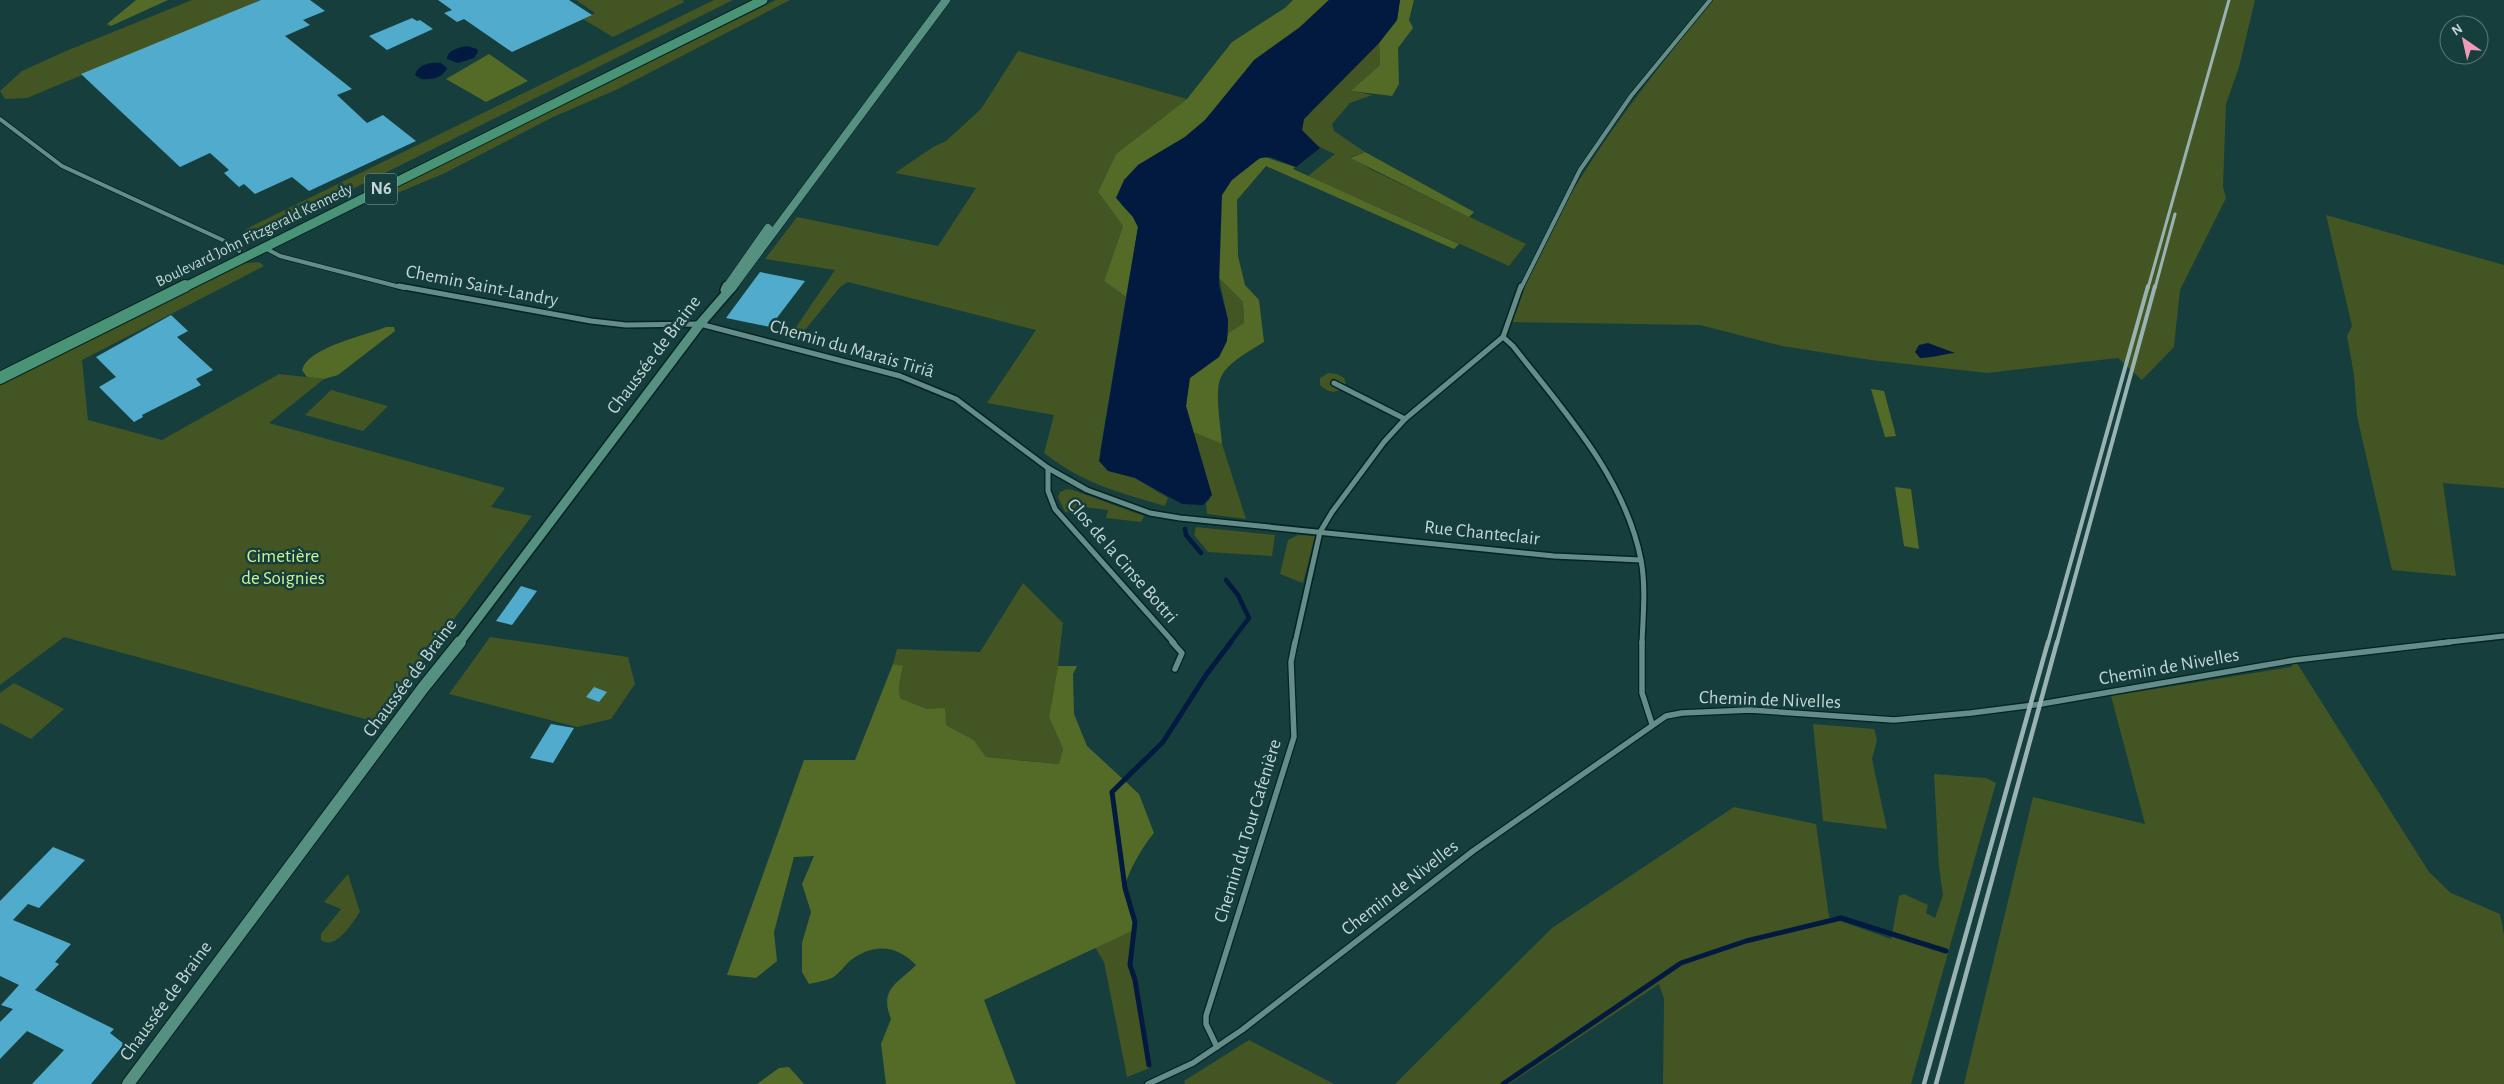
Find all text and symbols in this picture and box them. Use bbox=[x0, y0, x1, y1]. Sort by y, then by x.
north arrow bbox=[2439, 15, 2489, 65]
text: N bbox=[2449, 22, 2465, 39]
road number: N6 bbox=[365, 173, 397, 204]
street label: Boulevard John Fitzgerald Kennedy bbox=[153, 180, 355, 291]
street label: Chemin Saint-Landry bbox=[404, 262, 560, 310]
street label: Chaussée de Braine bbox=[604, 292, 704, 418]
street label: Chemin du Marais Tiriâ bbox=[768, 316, 937, 382]
street label: Clos de la Cinse Bottri bbox=[1063, 495, 1181, 627]
street label: Rue Chanteclair bbox=[1423, 517, 1541, 549]
park label: Cimetière de Soignies bbox=[241, 547, 325, 588]
street label: Chaussée de Braine bbox=[360, 615, 460, 741]
street label: Chemin de Nivelles bbox=[2097, 645, 2241, 689]
street label: Chemin de Nivelles bbox=[1699, 688, 1841, 712]
street label: Chemin du Tour Cafenière bbox=[1211, 737, 1285, 925]
street label: Chemin de Nivelles bbox=[1338, 837, 1462, 939]
street label: Chaussée de Braine bbox=[116, 938, 216, 1064]

